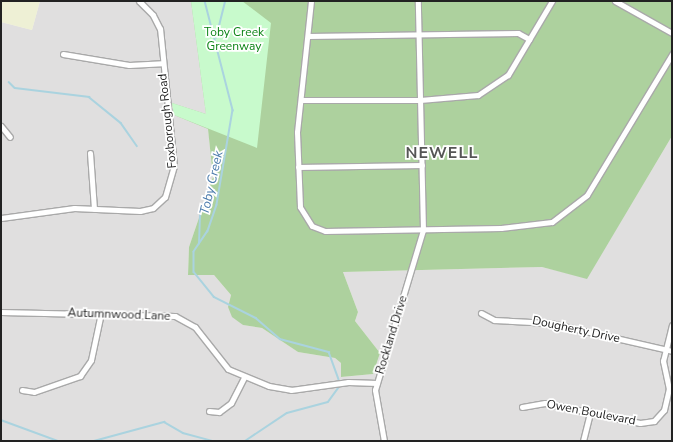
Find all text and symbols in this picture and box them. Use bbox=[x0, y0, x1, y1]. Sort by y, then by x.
park label: Toby Creek Greenway bbox=[204, 26, 264, 54]
street label: Foxborough Road bbox=[156, 73, 180, 169]
district label: NEWELL bbox=[406, 143, 478, 163]
water label: Toby Creek bbox=[197, 149, 227, 217]
street label: Rockland Drive bbox=[373, 294, 411, 376]
street label: Autumnwood Lane bbox=[67, 306, 171, 324]
street label: Dougherty Drive bbox=[531, 314, 621, 346]
street label: Owen Boulevard bbox=[545, 397, 637, 429]

